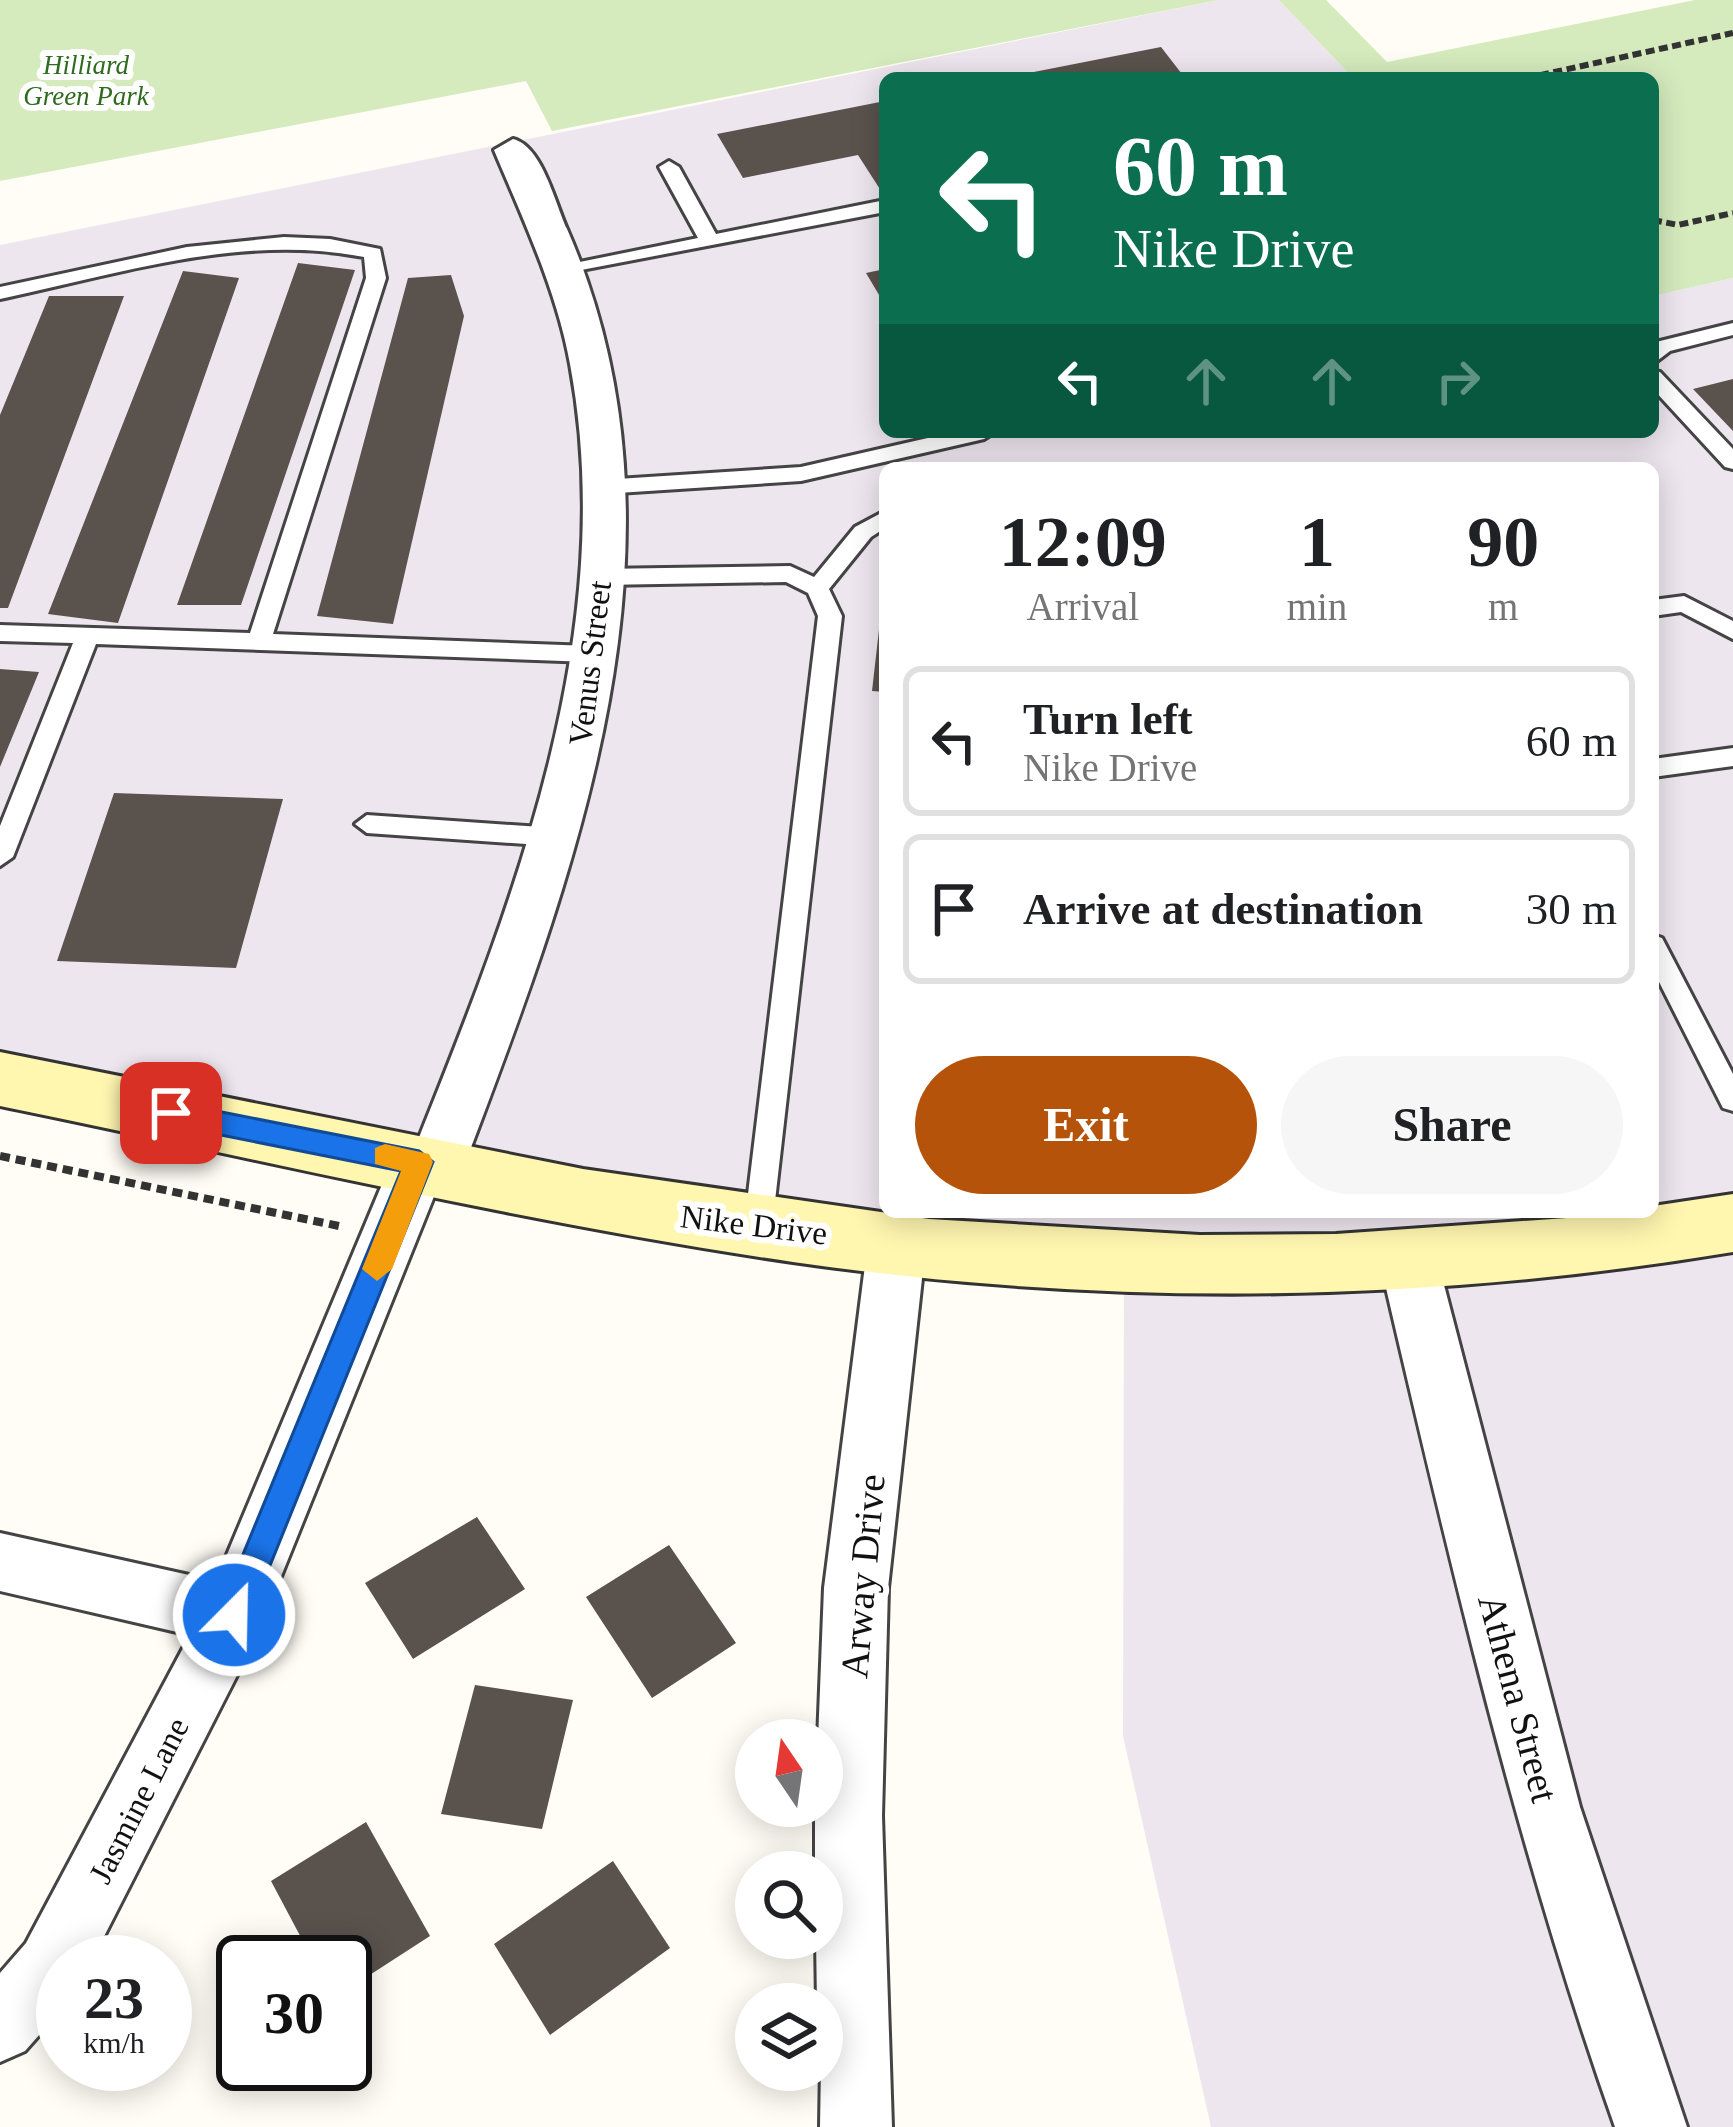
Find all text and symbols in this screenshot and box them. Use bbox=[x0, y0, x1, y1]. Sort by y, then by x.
park label: Hilliard Green Park bbox=[23, 50, 150, 111]
icon: left bbox=[915, 120, 1071, 276]
text: 60 m bbox=[1113, 120, 1288, 213]
text: Nike Drive bbox=[1113, 219, 1354, 279]
icon: left bbox=[1047, 348, 1113, 414]
icon: ahead bbox=[1173, 348, 1239, 414]
icon: ahead bbox=[1299, 348, 1365, 414]
icon: right bbox=[1425, 348, 1491, 414]
text: 12:09 bbox=[999, 502, 1167, 582]
text: 1 bbox=[1299, 502, 1335, 582]
text: 90 bbox=[1467, 502, 1539, 582]
street label: Venus Street bbox=[562, 579, 618, 748]
text: Arrival bbox=[1027, 585, 1139, 628]
text: min bbox=[1287, 585, 1347, 628]
text: m bbox=[1488, 585, 1518, 628]
text: Turn left bbox=[1023, 694, 1193, 744]
icon: left bbox=[921, 708, 987, 774]
text: 60 m bbox=[1526, 716, 1617, 766]
text: Nike Drive bbox=[1023, 746, 1197, 789]
icon: arrive bbox=[921, 876, 987, 942]
text: Arrive at destination bbox=[1023, 884, 1423, 934]
text: 30 m bbox=[1526, 884, 1617, 934]
button: Exit bbox=[915, 1056, 1257, 1194]
button: Share bbox=[1281, 1056, 1623, 1194]
pin bbox=[120, 1062, 222, 1164]
icon: arrive bbox=[138, 1080, 204, 1146]
street label: Nike Drive bbox=[678, 1198, 829, 1252]
street label: Arway Drive bbox=[832, 1472, 894, 1680]
position arrow bbox=[171, 1552, 297, 1678]
street label: Athena Street bbox=[1470, 1590, 1567, 1807]
street label: Jasmine Lane bbox=[82, 1712, 196, 1889]
north arrow bbox=[735, 1719, 843, 1827]
map controls bbox=[735, 1719, 843, 2091]
button: search bbox=[735, 1851, 843, 1959]
speed limit sign: 30 bbox=[216, 1935, 372, 2091]
text: 23 bbox=[84, 1965, 144, 2031]
button: layers bbox=[735, 1983, 843, 2091]
text: km/h bbox=[83, 2026, 145, 2059]

